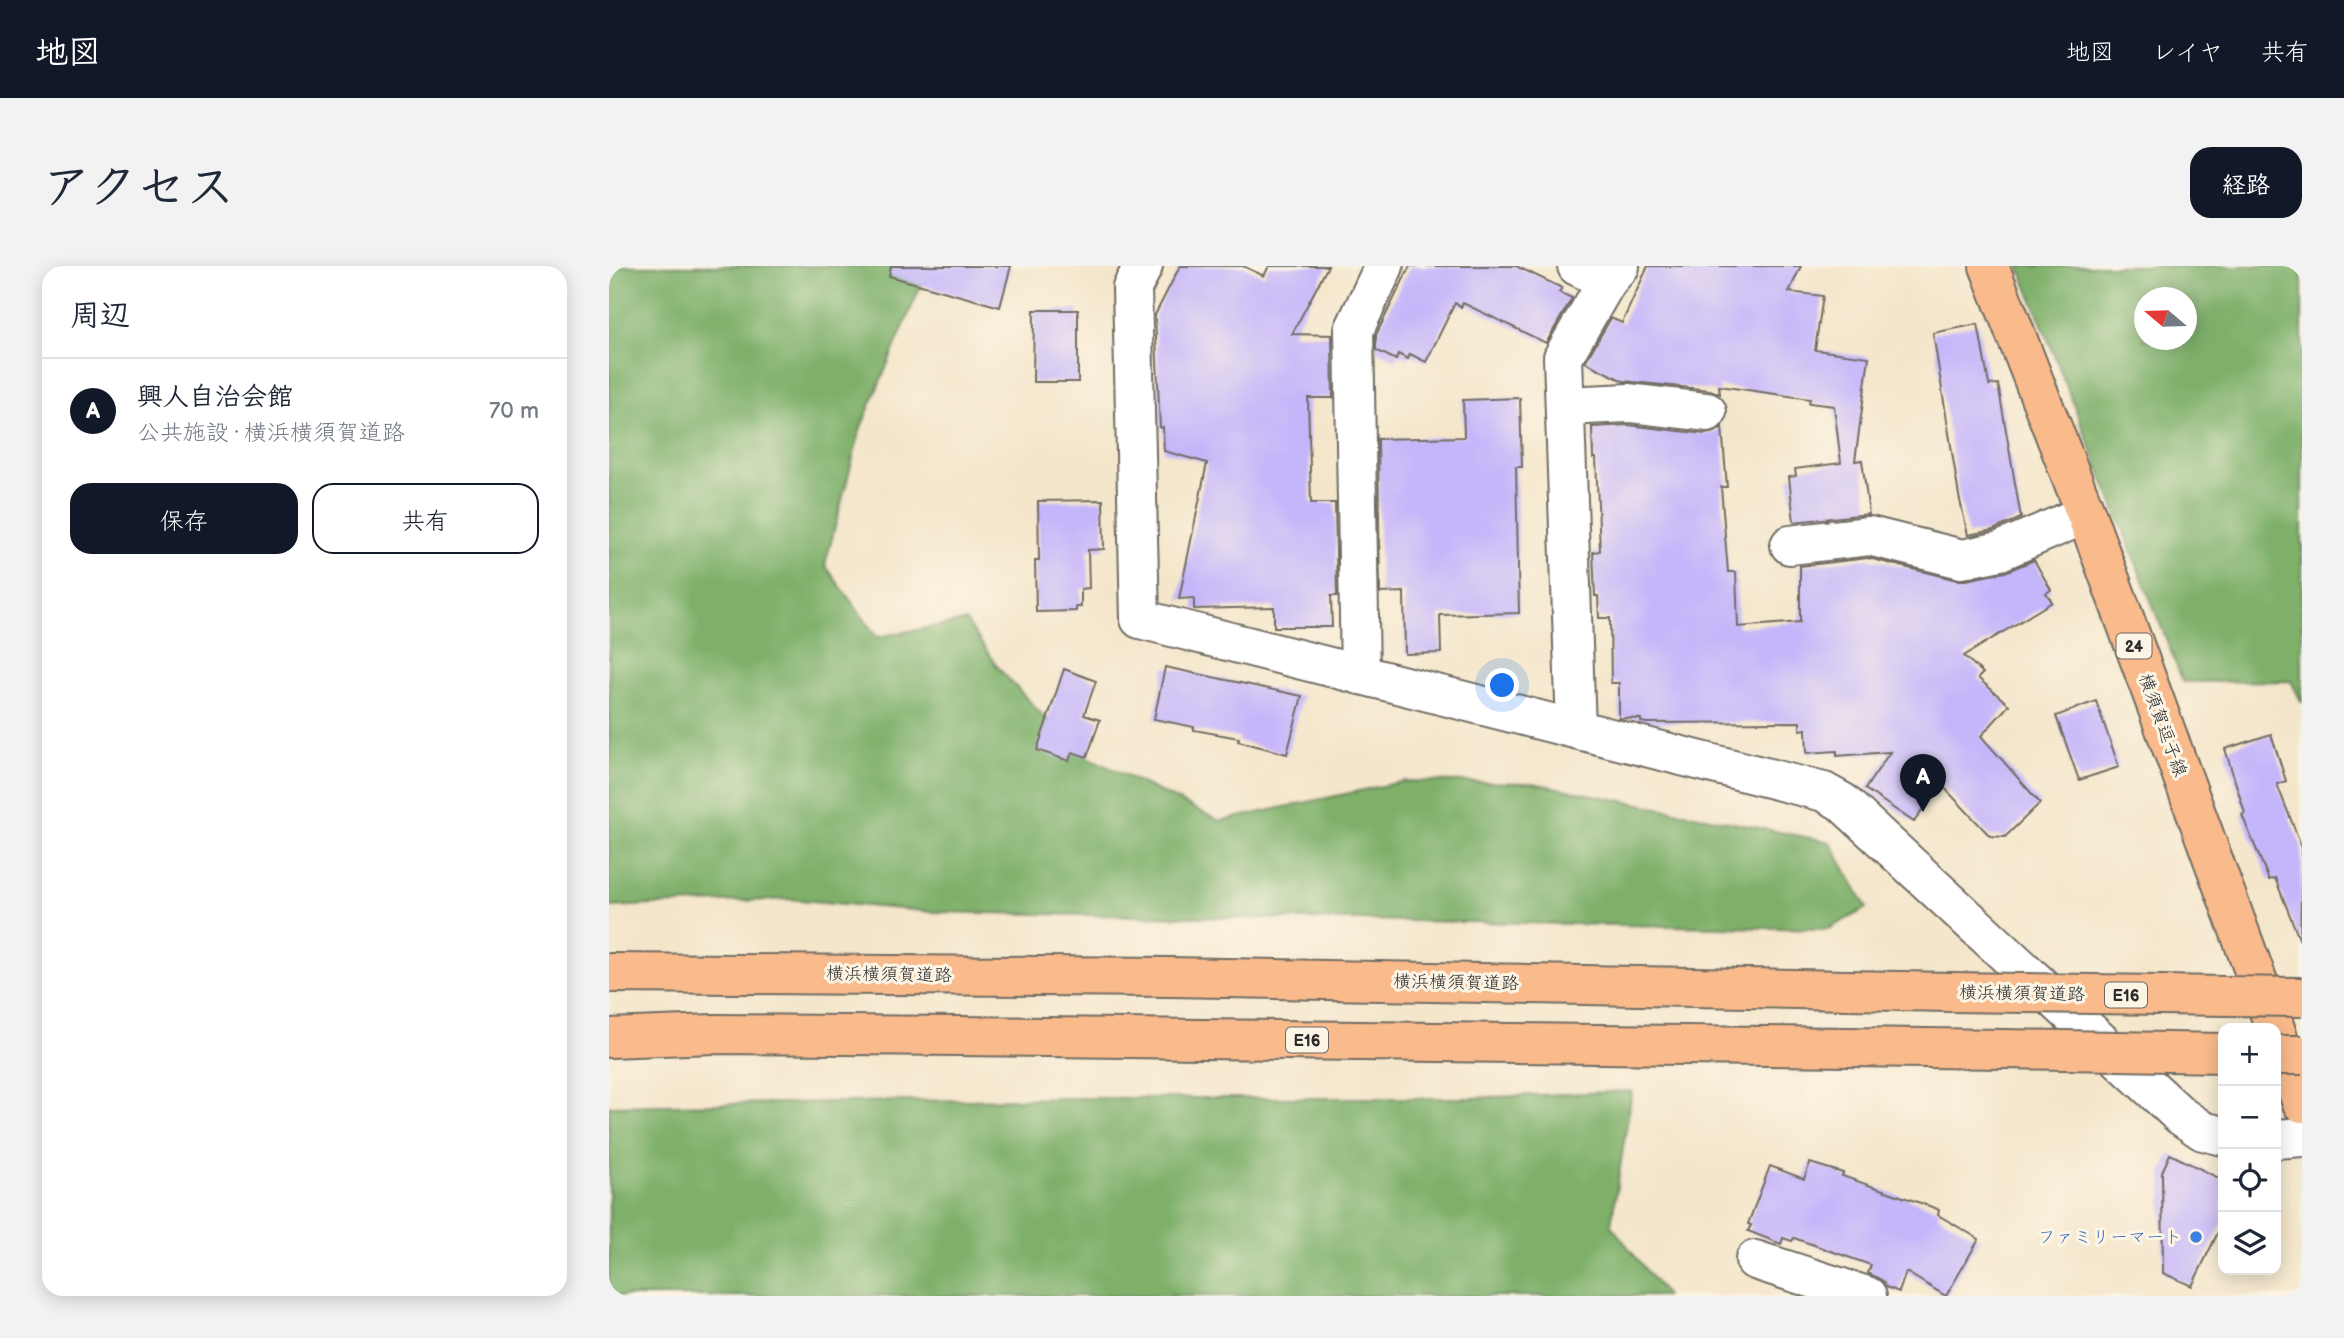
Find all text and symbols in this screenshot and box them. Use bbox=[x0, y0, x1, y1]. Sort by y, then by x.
text: 地図 bbox=[35, 33, 101, 73]
text: 地図 bbox=[2066, 38, 2114, 67]
text: レイヤ bbox=[2152, 38, 2223, 67]
text: 共有 bbox=[2261, 38, 2309, 67]
button: 経路 bbox=[2190, 147, 2302, 218]
text: アクセス bbox=[42, 159, 235, 218]
north arrow bbox=[2134, 287, 2197, 350]
text: 周辺 bbox=[70, 298, 130, 334]
text: 興人自治会館 bbox=[137, 382, 293, 413]
text: A bbox=[86, 397, 100, 425]
text: 70 m bbox=[489, 397, 539, 425]
text: 公共施設 · 横浜横須賀道路 bbox=[137, 419, 405, 447]
button: 保存 bbox=[70, 483, 298, 554]
button: 共有 bbox=[312, 483, 539, 554]
road number: 24 bbox=[2117, 634, 2151, 658]
your location bbox=[1485, 668, 1519, 702]
street label: 横須賀逗子線 bbox=[2134, 671, 2191, 780]
pin: A bbox=[1900, 754, 1946, 812]
street label: 横浜横須賀道路 bbox=[826, 963, 952, 986]
street label: 横浜横須賀道路 bbox=[1393, 971, 1519, 994]
street label: 横浜横須賀道路 bbox=[1959, 982, 2085, 1005]
road number: E16 bbox=[2105, 982, 2147, 1008]
map controls bbox=[2218, 1023, 2281, 1275]
button: + bbox=[2218, 1023, 2281, 1086]
road number: E16 bbox=[1286, 1028, 1328, 1052]
button: − bbox=[2218, 1086, 2281, 1149]
button: locate bbox=[2218, 1149, 2281, 1212]
button: layers bbox=[2218, 1212, 2281, 1275]
place label: ファミリーマート bbox=[2038, 1227, 2182, 1248]
marker: ファミリーマート bbox=[2188, 1229, 2204, 1245]

